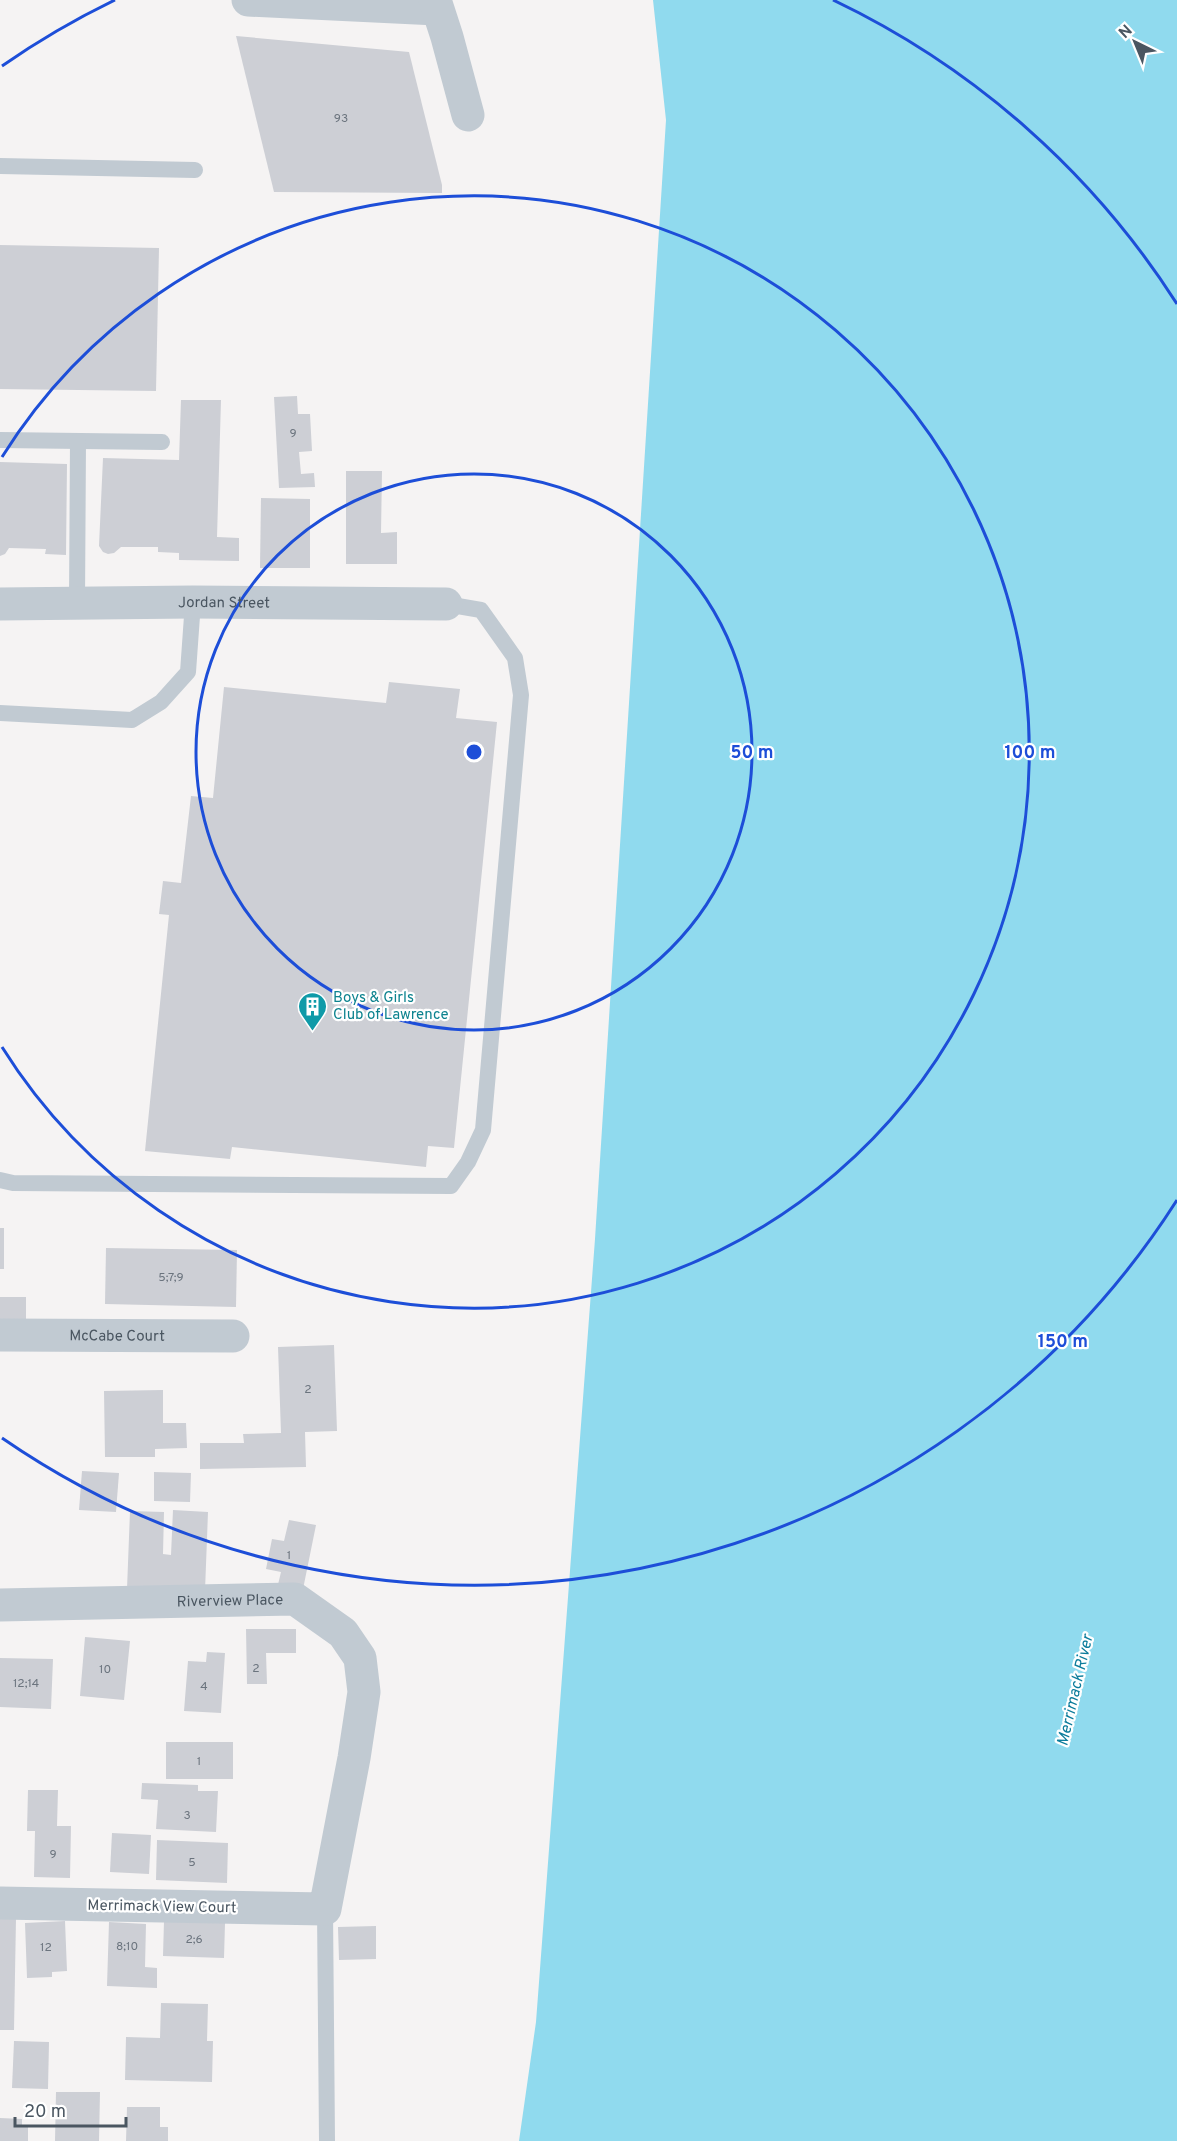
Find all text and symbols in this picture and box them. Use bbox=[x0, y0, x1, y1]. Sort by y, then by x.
north arrow bbox=[1105, 12, 1165, 72]
text: N bbox=[1115, 21, 1137, 44]
house number: 93 bbox=[334, 111, 348, 127]
house number: 9 bbox=[289, 426, 297, 442]
street label: Jordan Street bbox=[178, 594, 270, 614]
centre of rings bbox=[464, 742, 484, 762]
text: 50 m bbox=[730, 742, 774, 765]
text: 100 m bbox=[1004, 742, 1056, 765]
place label: Boys & Girls Club of Lawrence bbox=[333, 989, 449, 1025]
building icon: Boys & Girls Club of Lawrence bbox=[296, 990, 328, 1032]
house number: 5;7;9 bbox=[158, 1270, 184, 1286]
street label: McCabe Court bbox=[69, 1327, 165, 1347]
text: 150 m bbox=[1038, 1331, 1088, 1354]
house number: 2 bbox=[304, 1382, 312, 1398]
house number: 1 bbox=[287, 1548, 291, 1564]
street label: Riverview Place bbox=[177, 1591, 283, 1612]
water label: Merrimack River bbox=[1053, 1631, 1099, 1748]
house number: 2 bbox=[252, 1661, 260, 1677]
house number: 10 bbox=[99, 1662, 111, 1678]
house number: 12;14 bbox=[13, 1676, 39, 1692]
house number: 4 bbox=[200, 1679, 208, 1695]
house number: 1 bbox=[197, 1754, 201, 1770]
house number: 3 bbox=[183, 1808, 191, 1824]
house number: 9 bbox=[49, 1847, 57, 1863]
house number: 5 bbox=[188, 1855, 196, 1871]
street label: Merrimack View Court bbox=[87, 1897, 237, 1918]
house number: 2;6 bbox=[185, 1932, 203, 1948]
house number: 8;10 bbox=[116, 1939, 138, 1955]
house number: 12 bbox=[40, 1940, 52, 1956]
scale bar bbox=[15, 2090, 126, 2128]
text: 20 m bbox=[24, 2101, 66, 2124]

